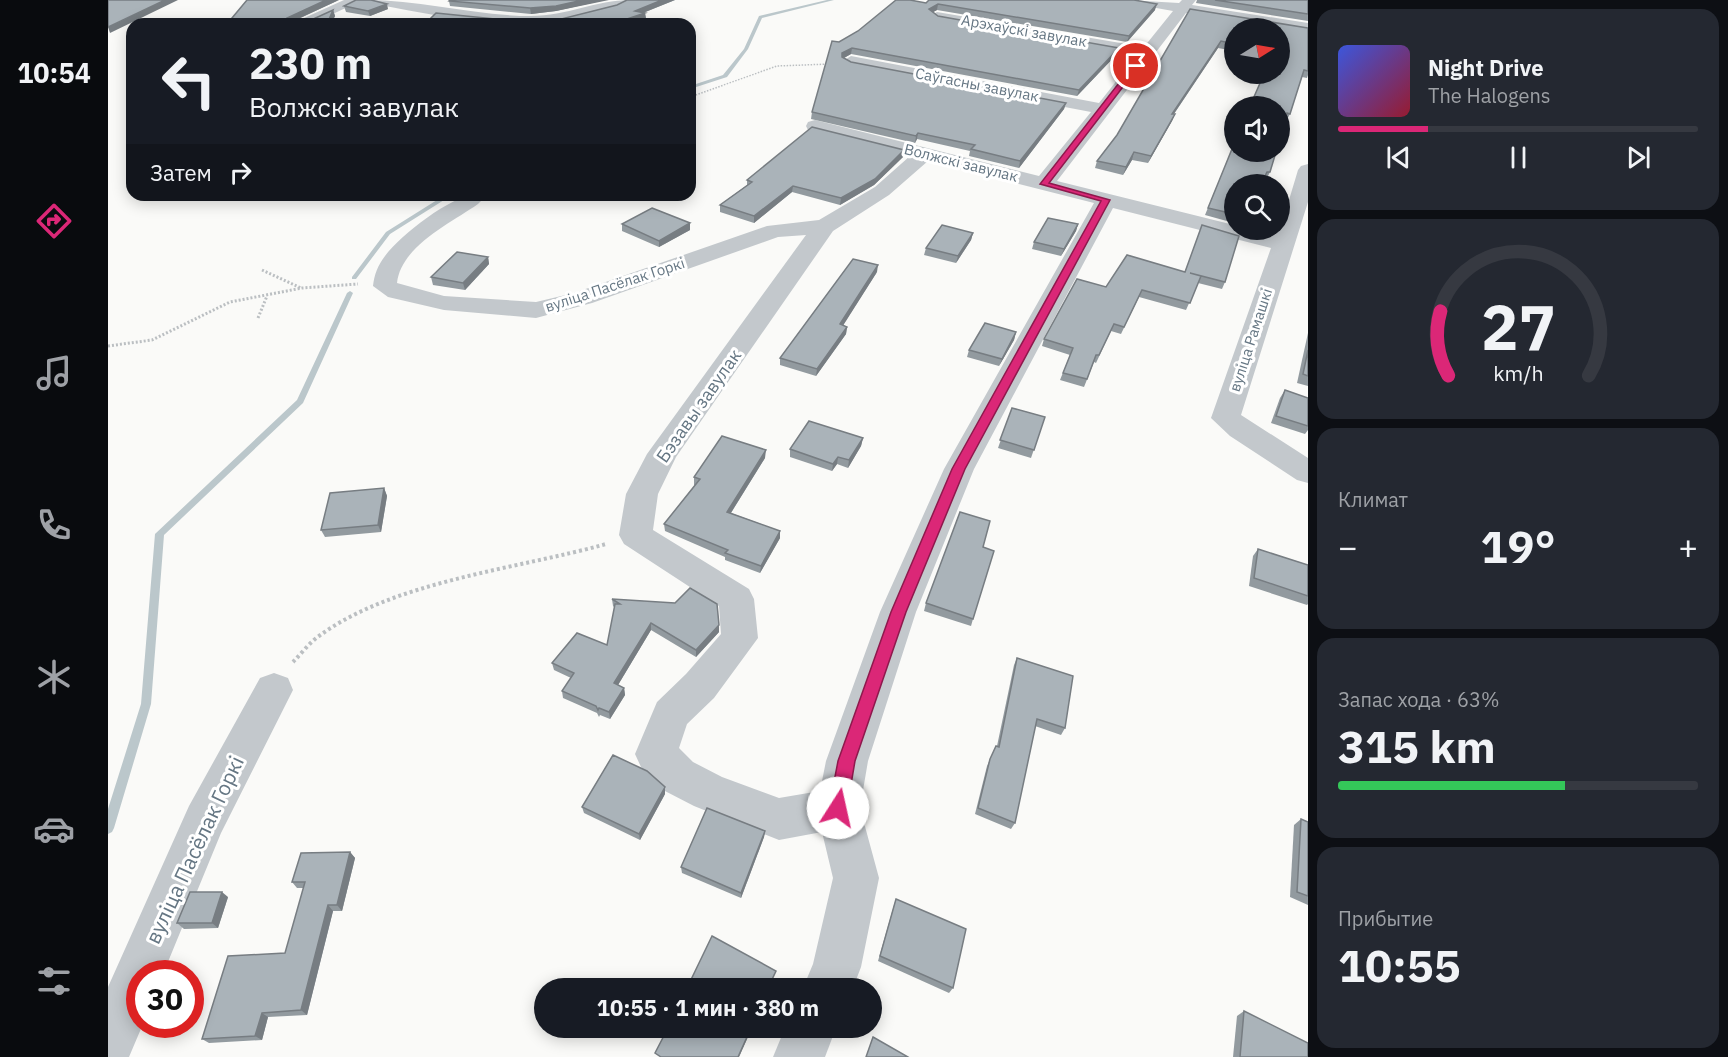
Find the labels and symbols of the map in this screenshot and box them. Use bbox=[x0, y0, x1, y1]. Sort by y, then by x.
street label: Арэхаўскі завулак bbox=[960, 10, 1088, 51]
north arrow bbox=[1224, 18, 1290, 84]
pin bbox=[1110, 40, 1161, 91]
street label: Саўгасны завулак bbox=[914, 63, 1041, 106]
street label: Волжскі завулак bbox=[902, 139, 1020, 186]
street label: вуліца Пасёлак Горкі bbox=[543, 253, 687, 316]
street label: вуліца Рамашкі bbox=[1225, 286, 1276, 394]
street label: Бэзавы завулак bbox=[651, 344, 746, 467]
street label: вуліца Пасёлак Горкі bbox=[138, 751, 250, 948]
position arrow bbox=[806, 776, 870, 840]
speed limit sign: 30 bbox=[126, 960, 204, 1038]

